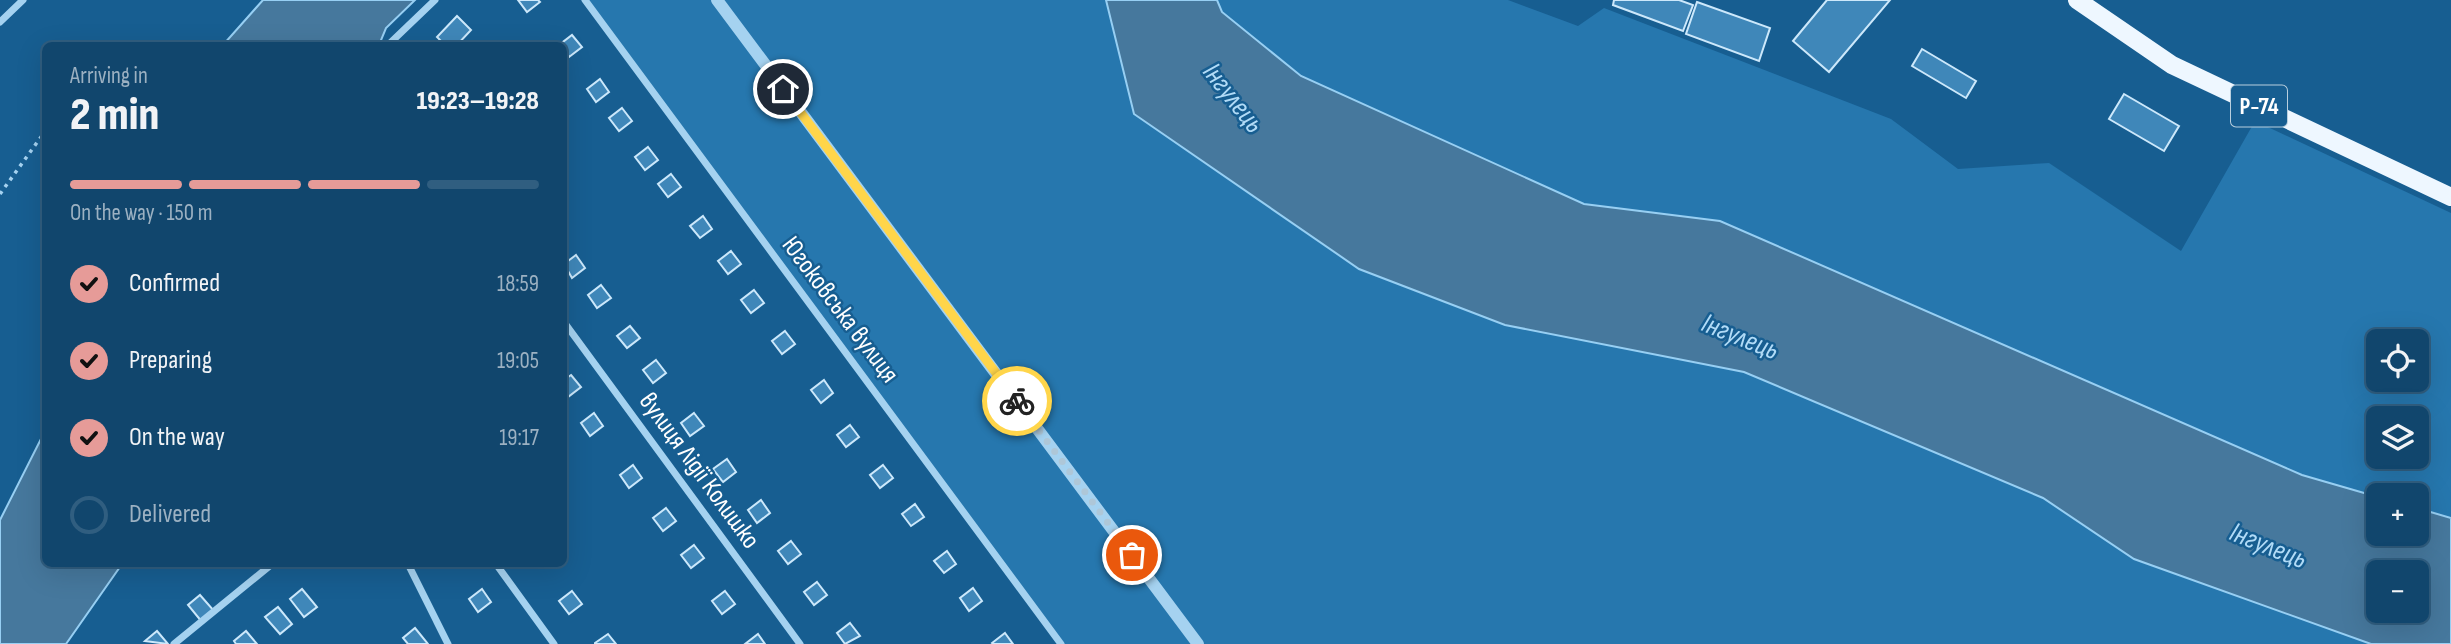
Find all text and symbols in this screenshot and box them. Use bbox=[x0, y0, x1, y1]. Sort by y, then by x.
water label: Інгулець bbox=[1195, 56, 1271, 140]
pin bbox=[753, 59, 813, 119]
text: Arriving in bbox=[70, 62, 148, 90]
icon: home bbox=[764, 70, 802, 108]
text: 19:23–19:28 bbox=[416, 86, 539, 117]
road number: Р-74 bbox=[2231, 86, 2287, 126]
text: 2 min bbox=[70, 88, 159, 143]
text: On the way · 150 m bbox=[70, 199, 213, 227]
street label: Югоковська вулиця bbox=[775, 231, 905, 389]
icon: check bbox=[70, 265, 108, 303]
text: Confirmed bbox=[129, 268, 220, 299]
text: 18:59 bbox=[497, 270, 539, 298]
water label: Інгулець bbox=[1697, 307, 1783, 367]
map controls bbox=[2366, 329, 2429, 623]
button: locate bbox=[2366, 329, 2429, 392]
icon: check bbox=[70, 342, 108, 380]
text: Preparing bbox=[129, 345, 212, 376]
text: 19:05 bbox=[497, 347, 539, 375]
courier bbox=[982, 366, 1052, 436]
icon: bike bbox=[998, 382, 1036, 420]
street label: вулиця Лідії Колишко bbox=[632, 387, 766, 555]
button: layers bbox=[2366, 406, 2429, 469]
icon: check bbox=[70, 419, 108, 457]
text: On the way bbox=[129, 422, 225, 453]
text: 19:17 bbox=[499, 424, 539, 452]
button: + bbox=[2366, 483, 2429, 546]
text: Delivered bbox=[129, 499, 211, 530]
water label: Інгулець bbox=[2225, 516, 2311, 576]
pin bbox=[1102, 525, 1162, 585]
icon: bag bbox=[1113, 536, 1151, 574]
button: − bbox=[2366, 560, 2429, 623]

